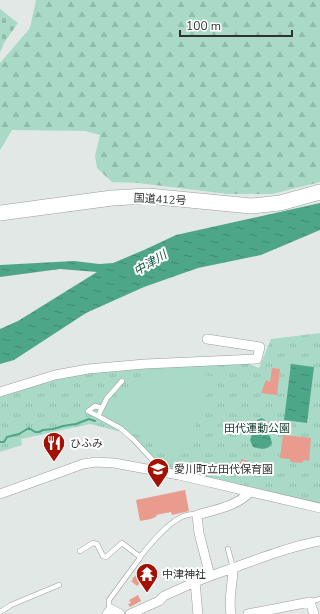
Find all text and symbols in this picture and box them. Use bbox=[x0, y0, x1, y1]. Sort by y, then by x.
scale bar bbox=[180, 12, 292, 38]
text: 100 m bbox=[186, 18, 221, 34]
street label: 国道412号 bbox=[133, 191, 187, 208]
water label: 中津川 bbox=[130, 246, 171, 279]
park label: 田代運動公園 bbox=[224, 421, 290, 436]
restaurant icon: ひふみ bbox=[41, 430, 67, 463]
place label: ひふみ bbox=[70, 436, 103, 451]
school or university icon: 愛川町立田代保育園 bbox=[145, 456, 171, 489]
place label: 愛川町立田代保育園 bbox=[174, 462, 273, 477]
temple icon: 中津神社 bbox=[134, 561, 160, 594]
place label: 中津神社 bbox=[162, 567, 206, 582]

